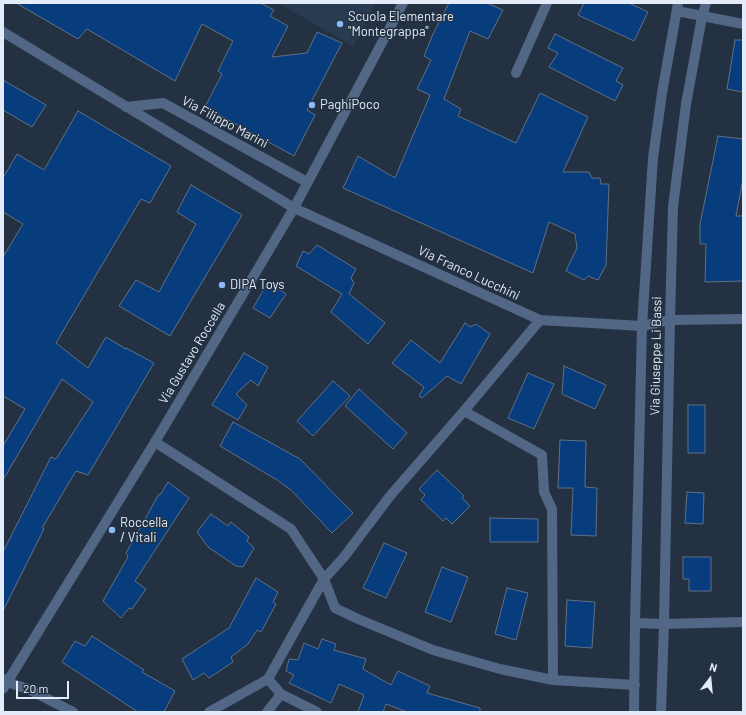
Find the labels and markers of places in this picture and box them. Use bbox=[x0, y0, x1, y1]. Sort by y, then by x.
place label: Scuola Elementare "Montegrappa" bbox=[348, 9, 454, 40]
marker: Scuola Elementare "Montegrappa" bbox=[335, 19, 345, 29]
place label: PaghiPoco bbox=[320, 97, 380, 113]
marker: PaghiPoco bbox=[307, 100, 317, 110]
place label: DIPA Toys bbox=[230, 277, 284, 293]
marker: DIPA Toys bbox=[217, 280, 227, 290]
place label: Roccella / Vitali bbox=[120, 515, 168, 546]
marker: Roccella / Vitali bbox=[107, 525, 117, 535]

